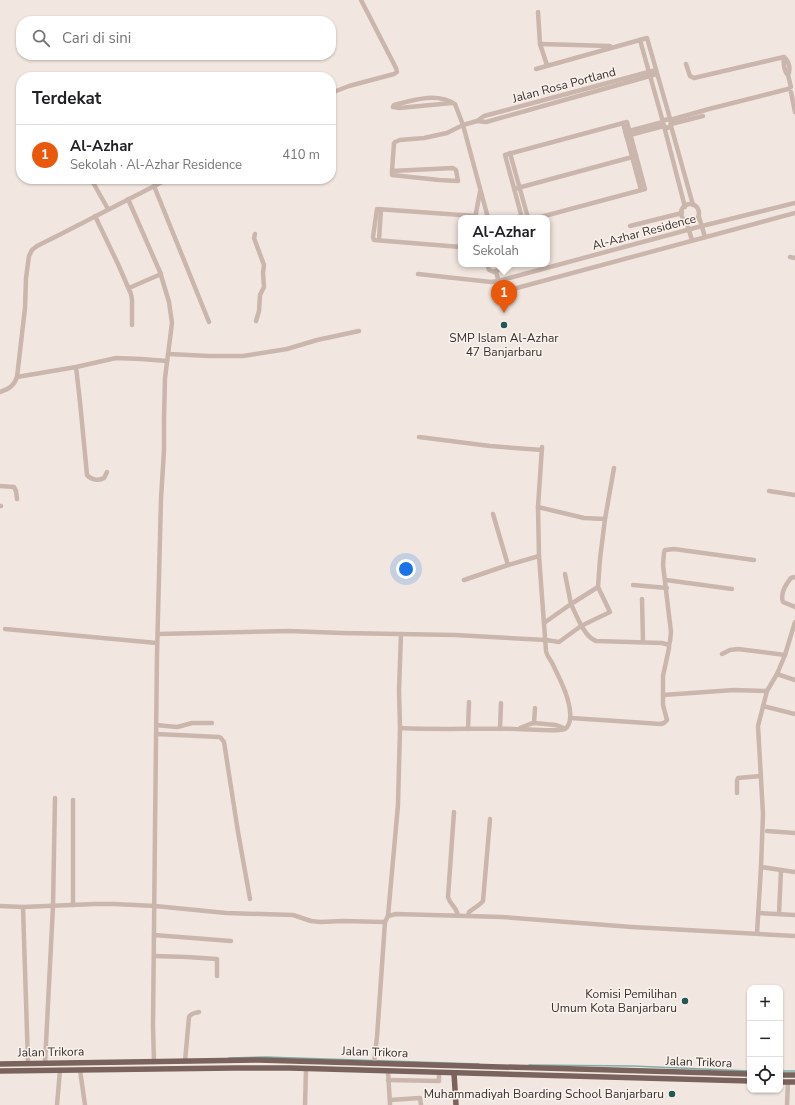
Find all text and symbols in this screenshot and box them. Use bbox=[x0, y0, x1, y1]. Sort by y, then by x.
search box bbox=[16, 16, 336, 60]
icon: search bbox=[30, 27, 52, 49]
text: Cari di sini bbox=[62, 28, 131, 48]
street label: Jalan Rosa Portland bbox=[510, 64, 617, 107]
text: Terdekat bbox=[32, 87, 101, 110]
text: Al-Azhar bbox=[70, 136, 133, 156]
text: 1 bbox=[41, 146, 49, 164]
text: 410 m bbox=[282, 146, 320, 164]
text: Sekolah · Al-Azhar Residence bbox=[70, 156, 242, 174]
street label: Al-Azhar Residence bbox=[590, 210, 698, 254]
popup bbox=[458, 215, 550, 267]
text: Al-Azhar bbox=[472, 222, 536, 242]
text: Sekolah bbox=[472, 242, 519, 260]
pin: 1 bbox=[491, 280, 517, 313]
marker: SMP Islam Al-Azhar 47 Banjarbaru bbox=[499, 320, 509, 330]
place label: SMP Islam Al-Azhar 47 Banjarbaru bbox=[449, 330, 559, 360]
your location bbox=[396, 559, 416, 579]
map controls bbox=[747, 985, 783, 1093]
button: + bbox=[747, 985, 783, 1021]
place label: Komisi Pemilihan Umum Kota Banjarbaru bbox=[551, 986, 677, 1016]
marker: Komisi Pemilihan Umum Kota Banjarbaru bbox=[680, 996, 690, 1006]
button: − bbox=[747, 1021, 783, 1057]
street label: Jalan Trikora bbox=[17, 1043, 84, 1061]
street label: Jalan Trikora bbox=[340, 1043, 409, 1061]
street label: Jalan Trikora bbox=[664, 1053, 733, 1071]
button: locate bbox=[747, 1057, 783, 1093]
place label: Muhammadiyah Boarding School Banjarbaru bbox=[424, 1086, 664, 1102]
marker: Muhammadiyah Boarding School Banjarbaru bbox=[667, 1089, 677, 1099]

